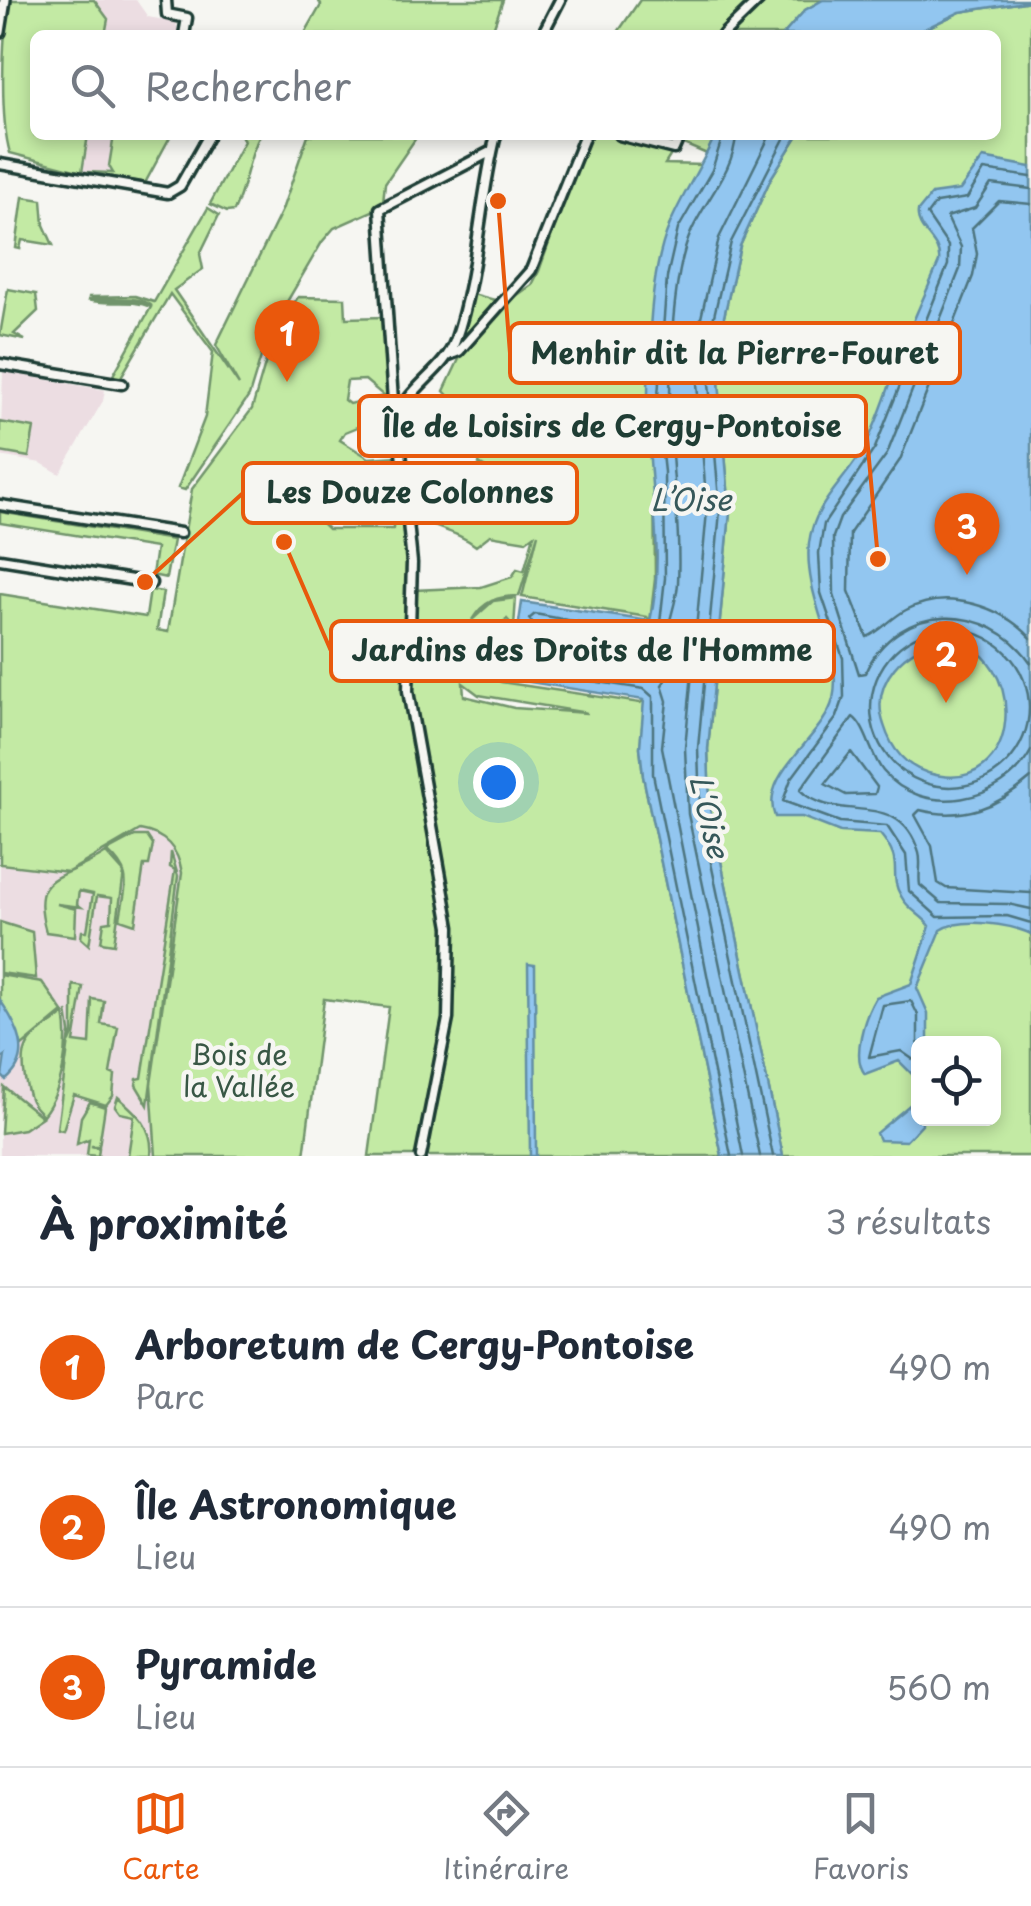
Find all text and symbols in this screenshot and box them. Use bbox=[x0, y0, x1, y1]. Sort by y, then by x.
search box bbox=[30, 30, 1001, 140]
text: Rechercher bbox=[145, 57, 351, 114]
icon: search bbox=[65, 58, 120, 113]
pin: 1 bbox=[254, 300, 320, 382]
callout: Menhir dit la Pierre-Fouret bbox=[510, 323, 960, 383]
text: Menhir dit la Pierre-Fouret bbox=[531, 329, 939, 374]
callout: Île de Loisirs de Cergy-Pontoise bbox=[359, 396, 866, 456]
text: Île de Loisirs de Cergy-Pontoise bbox=[381, 402, 842, 447]
callout: Les Douze Colonnes bbox=[243, 463, 577, 523]
text: Les Douze Colonnes bbox=[266, 468, 554, 513]
water label: L’Oise bbox=[650, 476, 734, 521]
pin: 3 bbox=[934, 492, 1000, 575]
pin: 2 bbox=[914, 620, 978, 703]
callout: Jardins des Droits de l'Homme bbox=[331, 621, 834, 681]
text: Jardins des Droits de l'Homme bbox=[351, 626, 813, 671]
your location bbox=[473, 757, 524, 808]
water label: L'Oise bbox=[680, 770, 743, 864]
park label: Bois de la Vallée bbox=[183, 1032, 295, 1107]
map controls bbox=[911, 1036, 1001, 1126]
button: locate bbox=[911, 1036, 1001, 1126]
text: À proximité bbox=[40, 1190, 288, 1253]
text: 3 résultats bbox=[826, 1197, 991, 1245]
text: Arboretum de Cergy‐Pontoise bbox=[135, 1315, 694, 1372]
text: 1 bbox=[65, 1343, 80, 1391]
text: 490 m bbox=[888, 1343, 991, 1391]
text: Parc bbox=[135, 1372, 204, 1420]
text: Île Astronomique bbox=[135, 1475, 457, 1532]
text: 2 bbox=[61, 1503, 84, 1551]
text: 490 m bbox=[888, 1503, 991, 1551]
text: Lieu bbox=[135, 1532, 196, 1580]
text: Pyramide bbox=[135, 1635, 317, 1692]
text: 3 bbox=[62, 1663, 83, 1711]
text: 560 m bbox=[887, 1663, 991, 1711]
text: Lieu bbox=[135, 1692, 196, 1740]
tab: Carte bbox=[122, 1786, 200, 1889]
tab: Itinéraire bbox=[443, 1786, 569, 1889]
tab: Favoris bbox=[813, 1786, 909, 1889]

